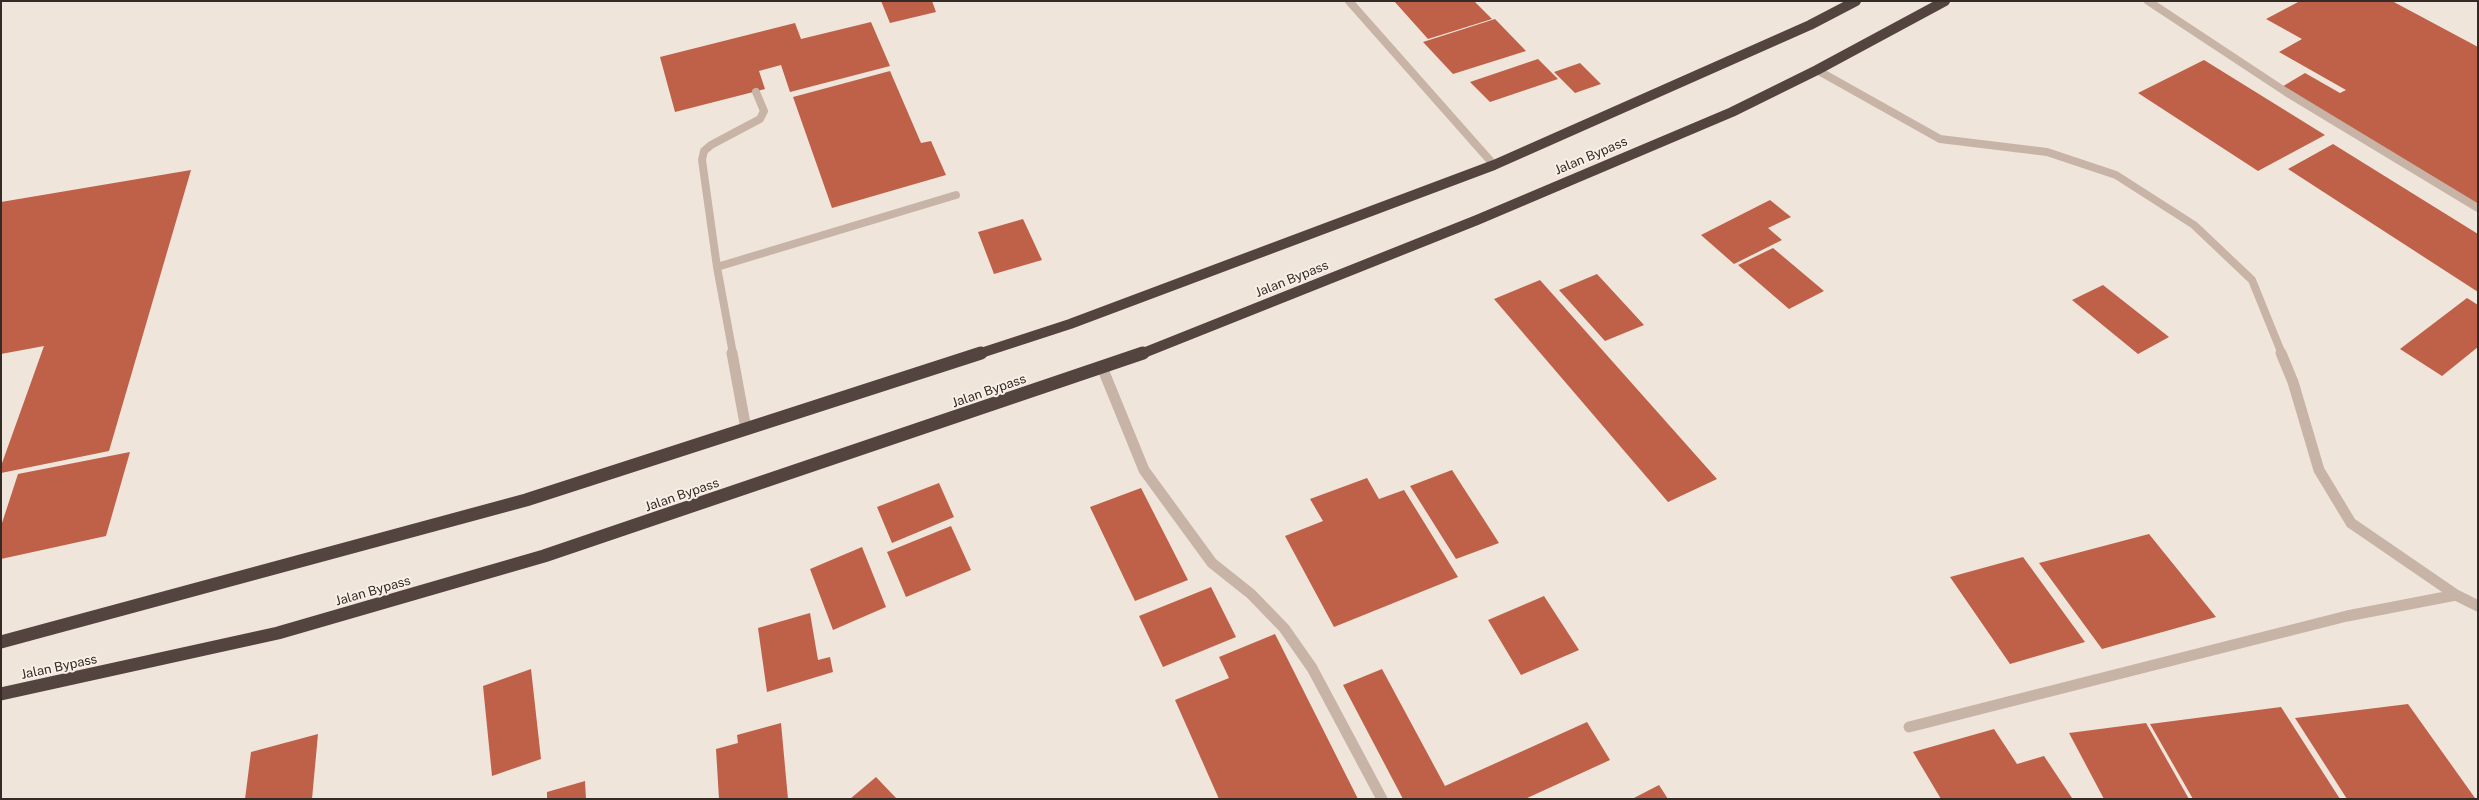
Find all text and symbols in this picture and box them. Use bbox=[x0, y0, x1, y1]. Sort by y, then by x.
street label: Jalan Bypass bbox=[1552, 134, 1630, 178]
street label: Jalan Bypass bbox=[1253, 257, 1331, 301]
street label: Jalan Bypass bbox=[950, 371, 1028, 411]
street label: Jalan Bypass bbox=[643, 475, 721, 515]
street label: Jalan Bypass bbox=[334, 573, 412, 609]
street label: Jalan Bypass bbox=[19, 651, 99, 683]

